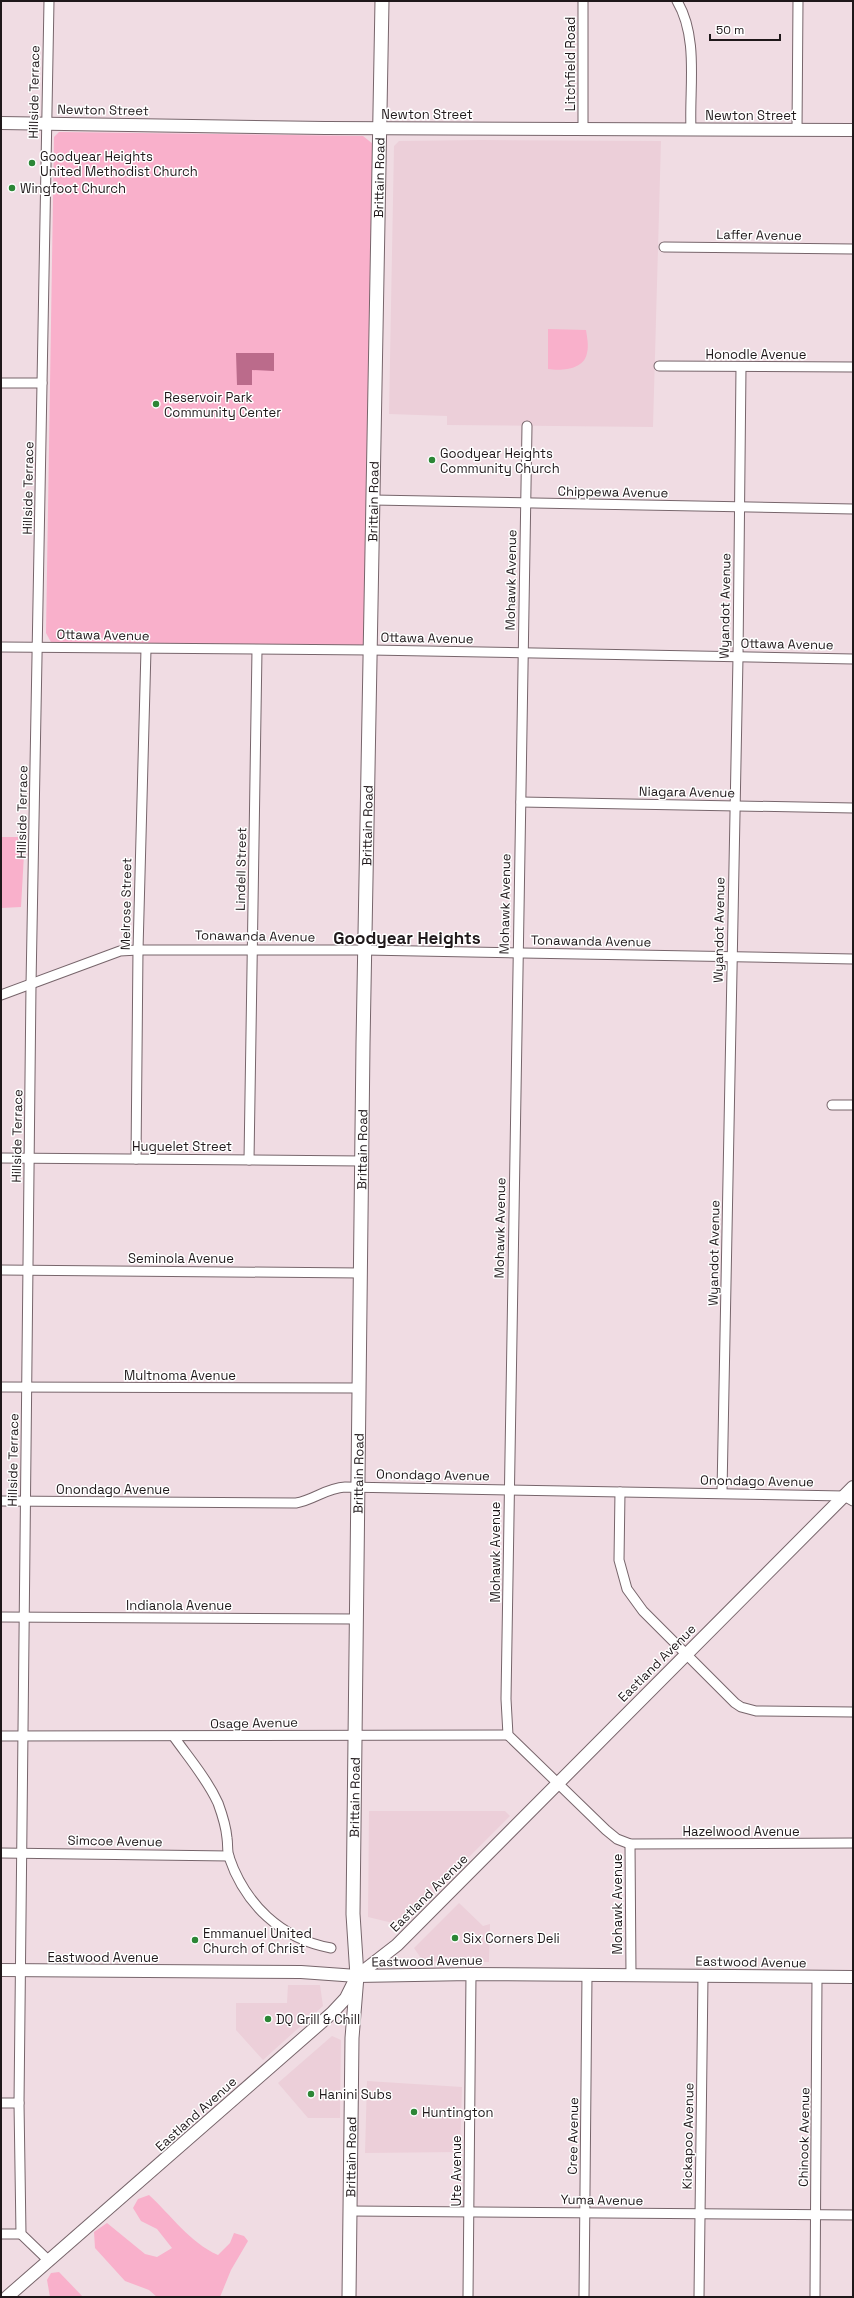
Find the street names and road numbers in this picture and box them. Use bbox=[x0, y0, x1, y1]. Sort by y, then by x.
street label: Litchfield Road bbox=[562, 17, 579, 111]
street label: Hillside Terrace bbox=[25, 45, 43, 139]
street label: Newton Street bbox=[57, 101, 149, 119]
street label: Newton Street bbox=[381, 106, 473, 123]
street label: Newton Street bbox=[705, 107, 797, 124]
street label: Brittain Road bbox=[370, 137, 388, 218]
street label: Laffer Avenue bbox=[716, 226, 802, 244]
street label: Honodle Avenue bbox=[706, 346, 806, 363]
street label: Hillside Terrace bbox=[19, 441, 37, 535]
street label: Brittain Road bbox=[364, 461, 382, 542]
street label: Chippewa Avenue bbox=[558, 483, 668, 501]
street label: Mohawk Avenue bbox=[502, 529, 520, 631]
street label: Wyandot Avenue bbox=[716, 553, 734, 659]
street label: Ottawa Avenue bbox=[56, 626, 150, 644]
street label: Ottawa Avenue bbox=[380, 629, 474, 647]
street label: Ottawa Avenue bbox=[740, 635, 834, 653]
street label: Hillside Terrace bbox=[13, 765, 31, 859]
street label: Niagara Avenue bbox=[639, 783, 735, 801]
street label: Brittain Road bbox=[358, 785, 376, 866]
street label: Lindell Street bbox=[232, 827, 250, 911]
street label: Mohawk Avenue bbox=[496, 853, 514, 955]
street label: Melrose Street bbox=[117, 858, 135, 950]
street label: Wyandot Avenue bbox=[710, 877, 728, 983]
street label: Tonawanda Avenue bbox=[195, 926, 315, 946]
street label: Tonawanda Avenue bbox=[531, 931, 651, 951]
street label: Hillside Terrace bbox=[8, 1089, 26, 1183]
street label: Brittain Road bbox=[353, 1109, 371, 1190]
street label: Huguelet Street bbox=[132, 1138, 232, 1155]
street label: Mohawk Avenue bbox=[491, 1177, 509, 1279]
street label: Wyandot Avenue bbox=[705, 1200, 723, 1306]
street label: Seminola Avenue bbox=[128, 1250, 234, 1267]
street label: Multnoma Avenue bbox=[124, 1367, 236, 1384]
street label: Hillside Terrace bbox=[4, 1413, 22, 1507]
street label: Brittain Road bbox=[349, 1433, 367, 1514]
street label: Onondago Avenue bbox=[376, 1466, 490, 1484]
street label: Onondago Avenue bbox=[700, 1472, 814, 1490]
street label: Onondago Avenue bbox=[56, 1481, 170, 1498]
street label: Mohawk Avenue bbox=[487, 1501, 504, 1603]
street label: Indianola Avenue bbox=[126, 1597, 232, 1614]
street label: Eastland Avenue bbox=[614, 1620, 700, 1706]
street label: Osage Avenue bbox=[210, 1714, 298, 1732]
street label: Brittain Road bbox=[345, 1757, 363, 1838]
street label: Hazelwood Avenue bbox=[682, 1823, 800, 1840]
street label: Simcoe Avenue bbox=[67, 1832, 163, 1850]
street label: Eastland Avenue bbox=[386, 1850, 472, 1936]
street label: Mohawk Avenue bbox=[609, 1853, 626, 1955]
street label: Eastwood Avenue bbox=[47, 1949, 159, 1966]
street label: Eastwood Avenue bbox=[371, 1952, 483, 1970]
street label: Eastwood Avenue bbox=[695, 1953, 807, 1971]
street label: Eastland Avenue bbox=[152, 2073, 240, 2155]
street label: Kickapoo Avenue bbox=[679, 2082, 697, 2190]
street label: Chinook Avenue bbox=[795, 2087, 813, 2187]
street label: Cree Avenue bbox=[564, 2097, 582, 2175]
street label: Brittain Road bbox=[342, 2117, 360, 2198]
street label: Ute Avenue bbox=[448, 2135, 465, 2207]
street label: Yuma Avenue bbox=[561, 2191, 643, 2209]

